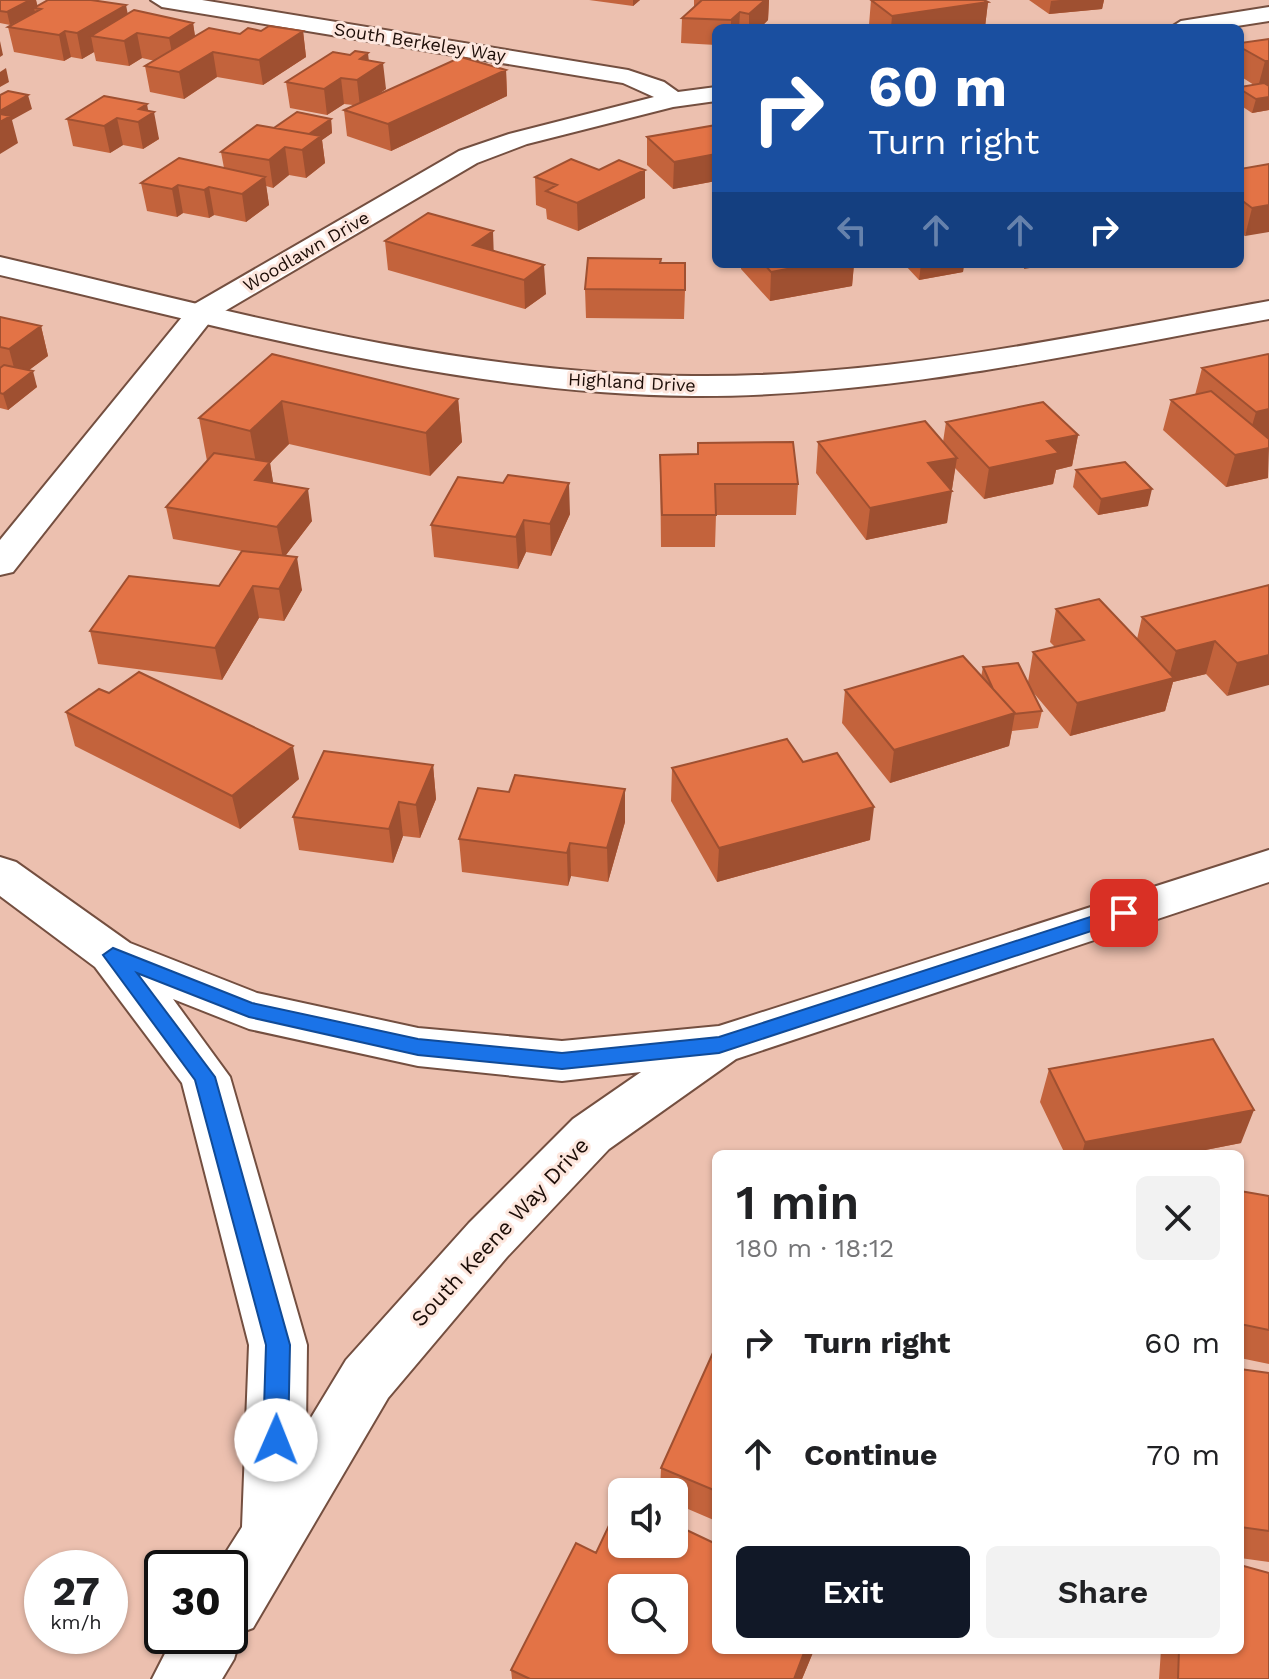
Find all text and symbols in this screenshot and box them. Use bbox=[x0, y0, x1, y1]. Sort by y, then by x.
street label: South Berkeley Way bbox=[333, 18, 508, 66]
text: 60 m bbox=[868, 54, 1007, 120]
icon: right bbox=[736, 56, 840, 160]
text: Turn right bbox=[868, 121, 1039, 163]
street label: Woodlawn Drive bbox=[239, 206, 373, 296]
icon: left bbox=[830, 208, 874, 252]
icon: ahead bbox=[914, 208, 958, 252]
icon: ahead bbox=[998, 208, 1042, 252]
icon: right bbox=[1082, 208, 1126, 252]
street label: Highland Drive bbox=[568, 368, 696, 396]
pin bbox=[1090, 879, 1158, 947]
icon: arrive bbox=[1102, 891, 1146, 935]
street label: South Keene Way Drive bbox=[406, 1133, 594, 1331]
text: 1 min bbox=[736, 1174, 859, 1231]
button: close bbox=[1136, 1176, 1220, 1260]
text: 180 m · 18:12 bbox=[736, 1233, 894, 1263]
icon: right bbox=[736, 1320, 780, 1364]
text: Turn right bbox=[804, 1325, 950, 1360]
text: 60 m bbox=[1144, 1325, 1220, 1360]
position arrow bbox=[234, 1398, 318, 1482]
icon: ahead bbox=[736, 1432, 780, 1476]
text: Continue bbox=[804, 1437, 937, 1472]
text: 70 m bbox=[1146, 1437, 1220, 1472]
map controls bbox=[608, 1478, 688, 1654]
button: sound bbox=[608, 1478, 688, 1558]
button: Exit bbox=[736, 1546, 970, 1638]
button: Share bbox=[986, 1546, 1220, 1638]
speed limit sign: 30 bbox=[144, 1550, 248, 1654]
text: 27 bbox=[52, 1568, 100, 1615]
button: search bbox=[608, 1574, 688, 1654]
text: km/h bbox=[50, 1610, 102, 1634]

